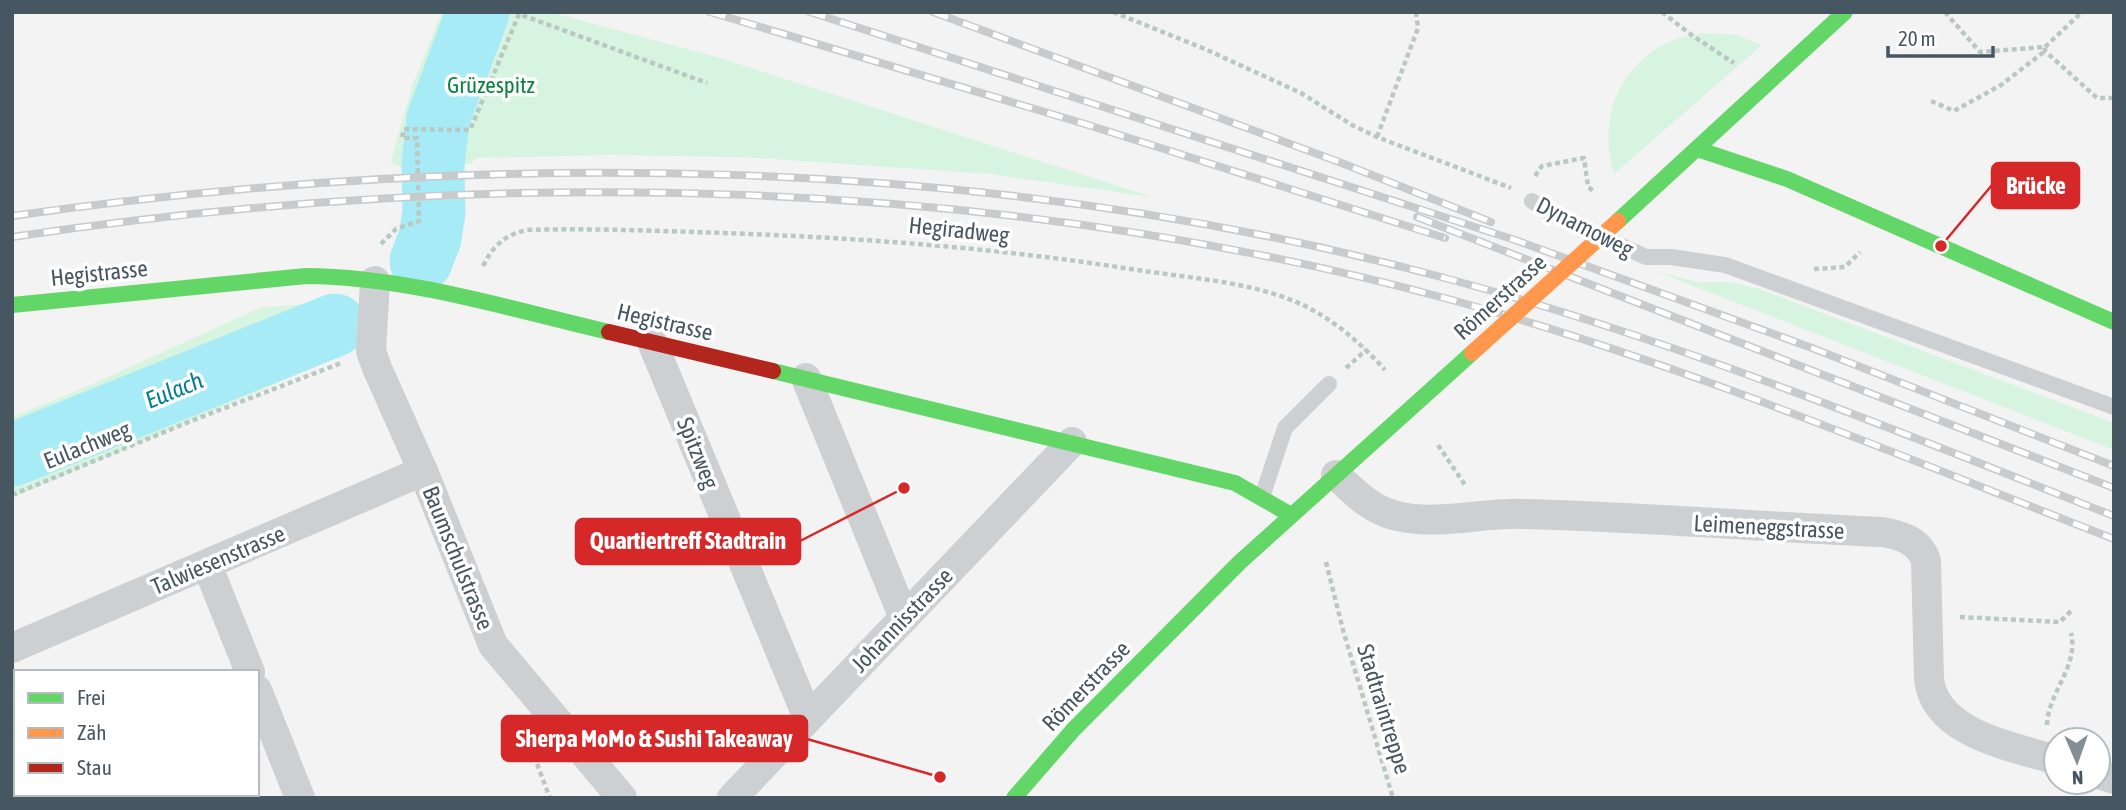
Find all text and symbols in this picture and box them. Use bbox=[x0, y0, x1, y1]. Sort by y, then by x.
scale bar bbox=[1888, 14, 1993, 58]
text: 20 m bbox=[1898, 26, 1936, 50]
park label: Grüzespitz bbox=[447, 72, 535, 98]
callout: Brücke bbox=[1992, 163, 2079, 208]
text: Brücke bbox=[2006, 172, 2066, 199]
street label: Dynamoweg bbox=[1532, 192, 1638, 263]
street label: Hegiradweg bbox=[908, 212, 1011, 248]
street label: Römerstrasse bbox=[1449, 249, 1551, 345]
street label: Hegistrasse bbox=[49, 255, 149, 291]
street label: Hegistrasse bbox=[615, 298, 715, 346]
water label: Eulach bbox=[141, 366, 207, 414]
street label: Spitzweg bbox=[672, 414, 724, 493]
street label: Eulachweg bbox=[40, 416, 134, 474]
street label: Baumschulstrasse bbox=[417, 482, 499, 634]
street label: Leimeneggstrasse bbox=[1693, 510, 1845, 544]
callout: Quartiertreff Stadtrain bbox=[576, 519, 800, 564]
street label: Talwiesenstrasse bbox=[147, 520, 289, 600]
text: Quartiertreff Stadtrain bbox=[590, 527, 786, 554]
street label: Johannisstrasse bbox=[846, 563, 958, 677]
street label: Römerstrasse bbox=[1037, 636, 1135, 736]
street label: Stadtraintreppe bbox=[1352, 641, 1416, 777]
legend bbox=[14, 670, 259, 796]
text: Frei bbox=[77, 685, 106, 709]
callout: Sherpa MoMo & Sushi Takeaway bbox=[502, 716, 807, 761]
text: Zäh bbox=[77, 720, 106, 744]
text: Sherpa MoMo & Sushi Takeaway bbox=[515, 725, 793, 752]
north arrow bbox=[2042, 726, 2112, 796]
text: Stau bbox=[77, 755, 112, 779]
text: N bbox=[2072, 767, 2084, 789]

